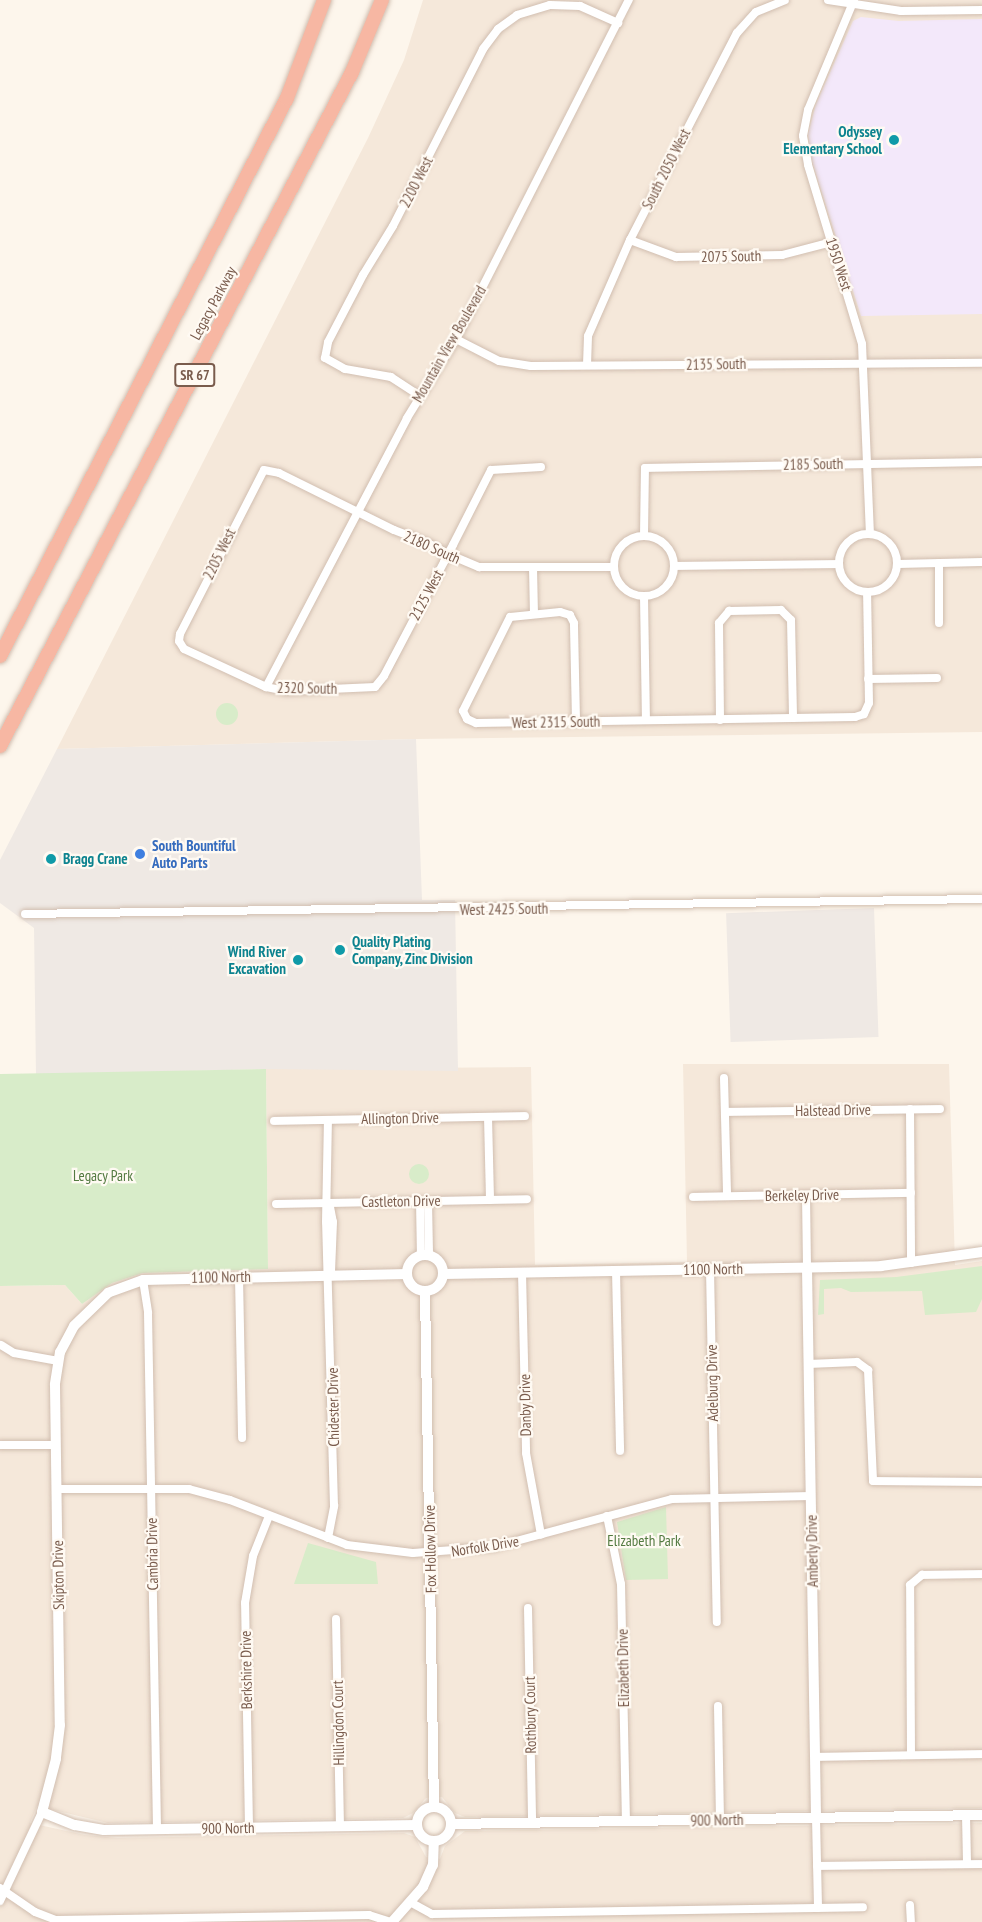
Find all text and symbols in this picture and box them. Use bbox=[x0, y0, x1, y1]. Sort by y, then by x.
place label: Odyssey Elementary School bbox=[783, 122, 882, 157]
street label: South 2050 West bbox=[638, 126, 694, 212]
marker: Odyssey Elementary School bbox=[887, 133, 901, 147]
street label: 2200 West bbox=[395, 153, 437, 211]
street label: 1950 West bbox=[822, 235, 856, 293]
street label: 2075 South bbox=[701, 246, 761, 266]
street label: Legacy Parkway bbox=[186, 263, 240, 343]
street label: Mountain View Boulevard bbox=[408, 282, 490, 406]
street label: 2135 South bbox=[686, 354, 746, 374]
road number: SR 67 bbox=[174, 364, 216, 386]
street label: 2185 South bbox=[783, 454, 843, 474]
street label: 2205 West bbox=[199, 525, 239, 583]
street label: 2180 South bbox=[401, 527, 463, 567]
street label: 2125 West bbox=[405, 566, 447, 624]
street label: 2320 South bbox=[277, 678, 337, 698]
street label: West 2315 South bbox=[512, 712, 600, 732]
place label: South Bountiful Auto Parts bbox=[152, 836, 236, 871]
marker: South Bountiful Auto Parts bbox=[133, 847, 147, 861]
place label: Bragg Crane bbox=[63, 850, 128, 868]
marker: Bragg Crane bbox=[44, 852, 58, 866]
street label: West 2425 South bbox=[460, 899, 548, 919]
place label: Quality Plating Company, Zinc Division bbox=[352, 932, 474, 967]
place label: Wind River Excavation bbox=[228, 942, 286, 977]
marker: Quality Plating Company, Zinc Division bbox=[333, 943, 347, 957]
marker: Wind River Excavation bbox=[291, 953, 305, 967]
street label: Halstead Drive bbox=[795, 1100, 871, 1120]
street label: Allington Drive bbox=[361, 1108, 439, 1128]
park label: Legacy Park bbox=[73, 1167, 133, 1185]
street label: Berkeley Drive bbox=[764, 1185, 840, 1205]
street label: Castleton Drive bbox=[361, 1191, 441, 1211]
street label: 1100 North bbox=[683, 1259, 743, 1279]
street label: 1100 North bbox=[191, 1267, 251, 1287]
street label: Adelburg Drive bbox=[702, 1344, 722, 1422]
street label: Chidester Drive bbox=[323, 1367, 343, 1447]
street label: Danby Drive bbox=[515, 1373, 535, 1437]
street label: Fox Hollow Drive bbox=[420, 1504, 440, 1594]
street label: Amberly Drive bbox=[802, 1514, 822, 1588]
street label: Cambria Drive bbox=[142, 1517, 162, 1591]
street label: Norfolk Drive bbox=[450, 1532, 520, 1560]
park label: Elizabeth Park bbox=[607, 1532, 681, 1550]
street label: Skipton Drive bbox=[48, 1540, 68, 1610]
street label: Elizabeth Drive bbox=[613, 1629, 633, 1707]
street label: Berkshire Drive bbox=[236, 1630, 256, 1710]
street label: Rothbury Court bbox=[520, 1676, 540, 1754]
street label: Hillingdon Court bbox=[328, 1680, 348, 1766]
street label: 900 North bbox=[690, 1811, 744, 1829]
street label: 900 North bbox=[201, 1819, 255, 1837]

